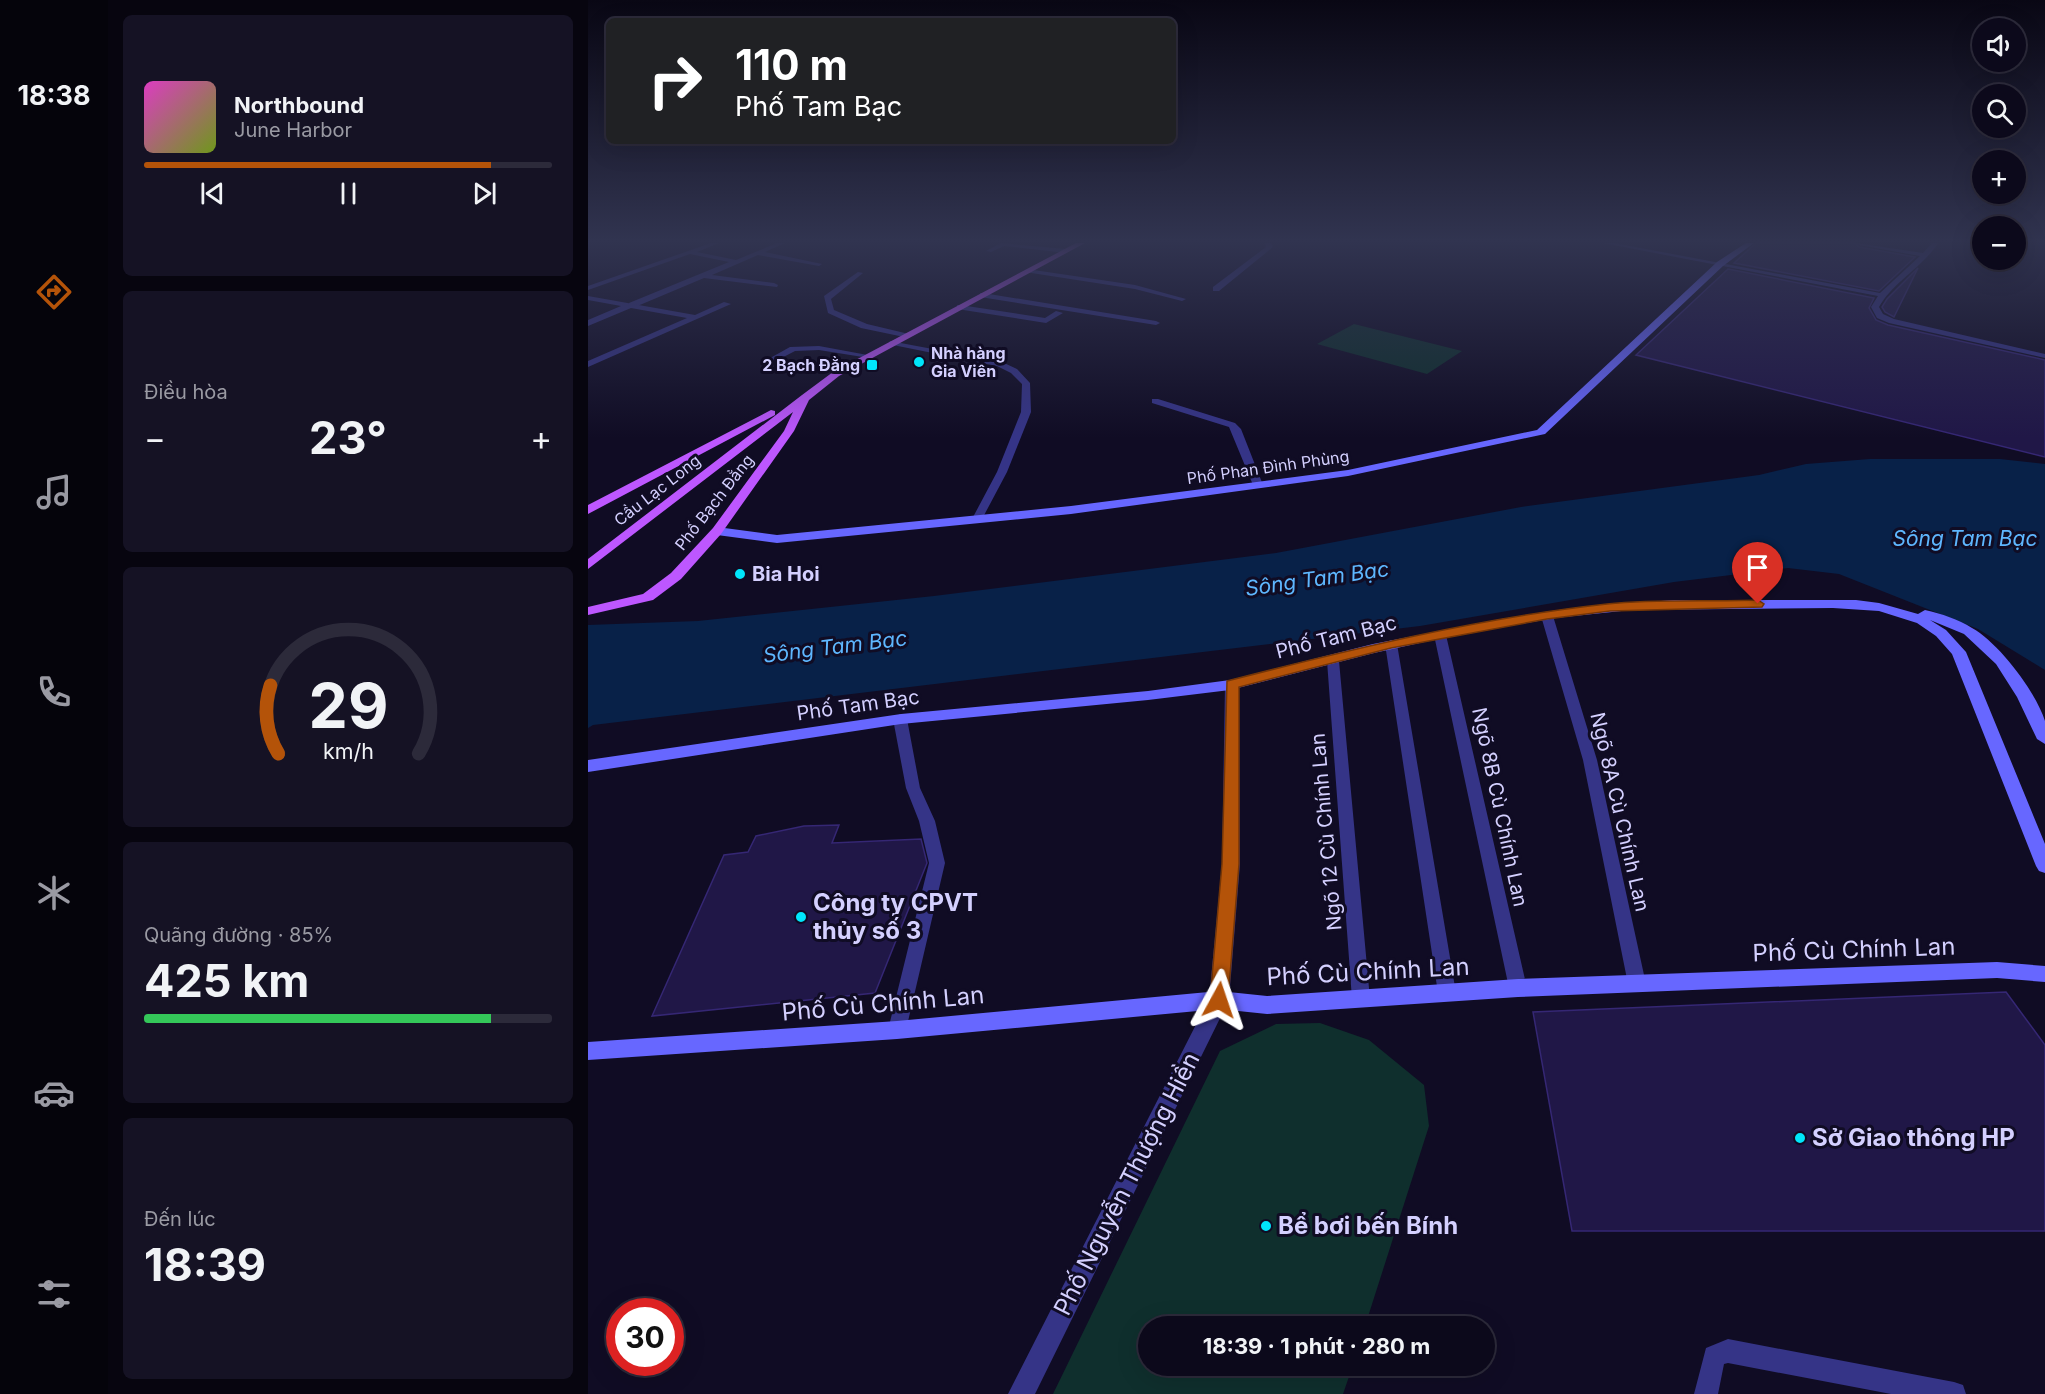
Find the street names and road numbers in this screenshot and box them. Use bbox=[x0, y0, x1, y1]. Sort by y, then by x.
street label: Phố Phan Đình Phùng bbox=[1186, 446, 1350, 488]
street label: Cầu Lạc Long bbox=[610, 450, 704, 530]
street label: Phố Bạch Đằng bbox=[670, 450, 758, 554]
street label: Phố Tam Bạc bbox=[1273, 610, 1399, 664]
street label: Phố Tam Bạc bbox=[795, 685, 921, 725]
street label: Ngõ 8B Cù Chính Lan bbox=[1467, 705, 1533, 909]
street label: Ngõ 8A Cù Chính Lan bbox=[1585, 710, 1655, 914]
street label: Ngõ 12 Cù Chính Lan bbox=[1305, 732, 1347, 932]
street label: Phố Cù Chính Lan bbox=[1752, 931, 1956, 968]
street label: Phố Cù Chính Lan bbox=[1266, 952, 1470, 991]
street label: Phố Cù Chính Lan bbox=[781, 980, 985, 1027]
street label: Phố Nguyễn Thượng Hiền bbox=[1048, 1047, 1206, 1320]

